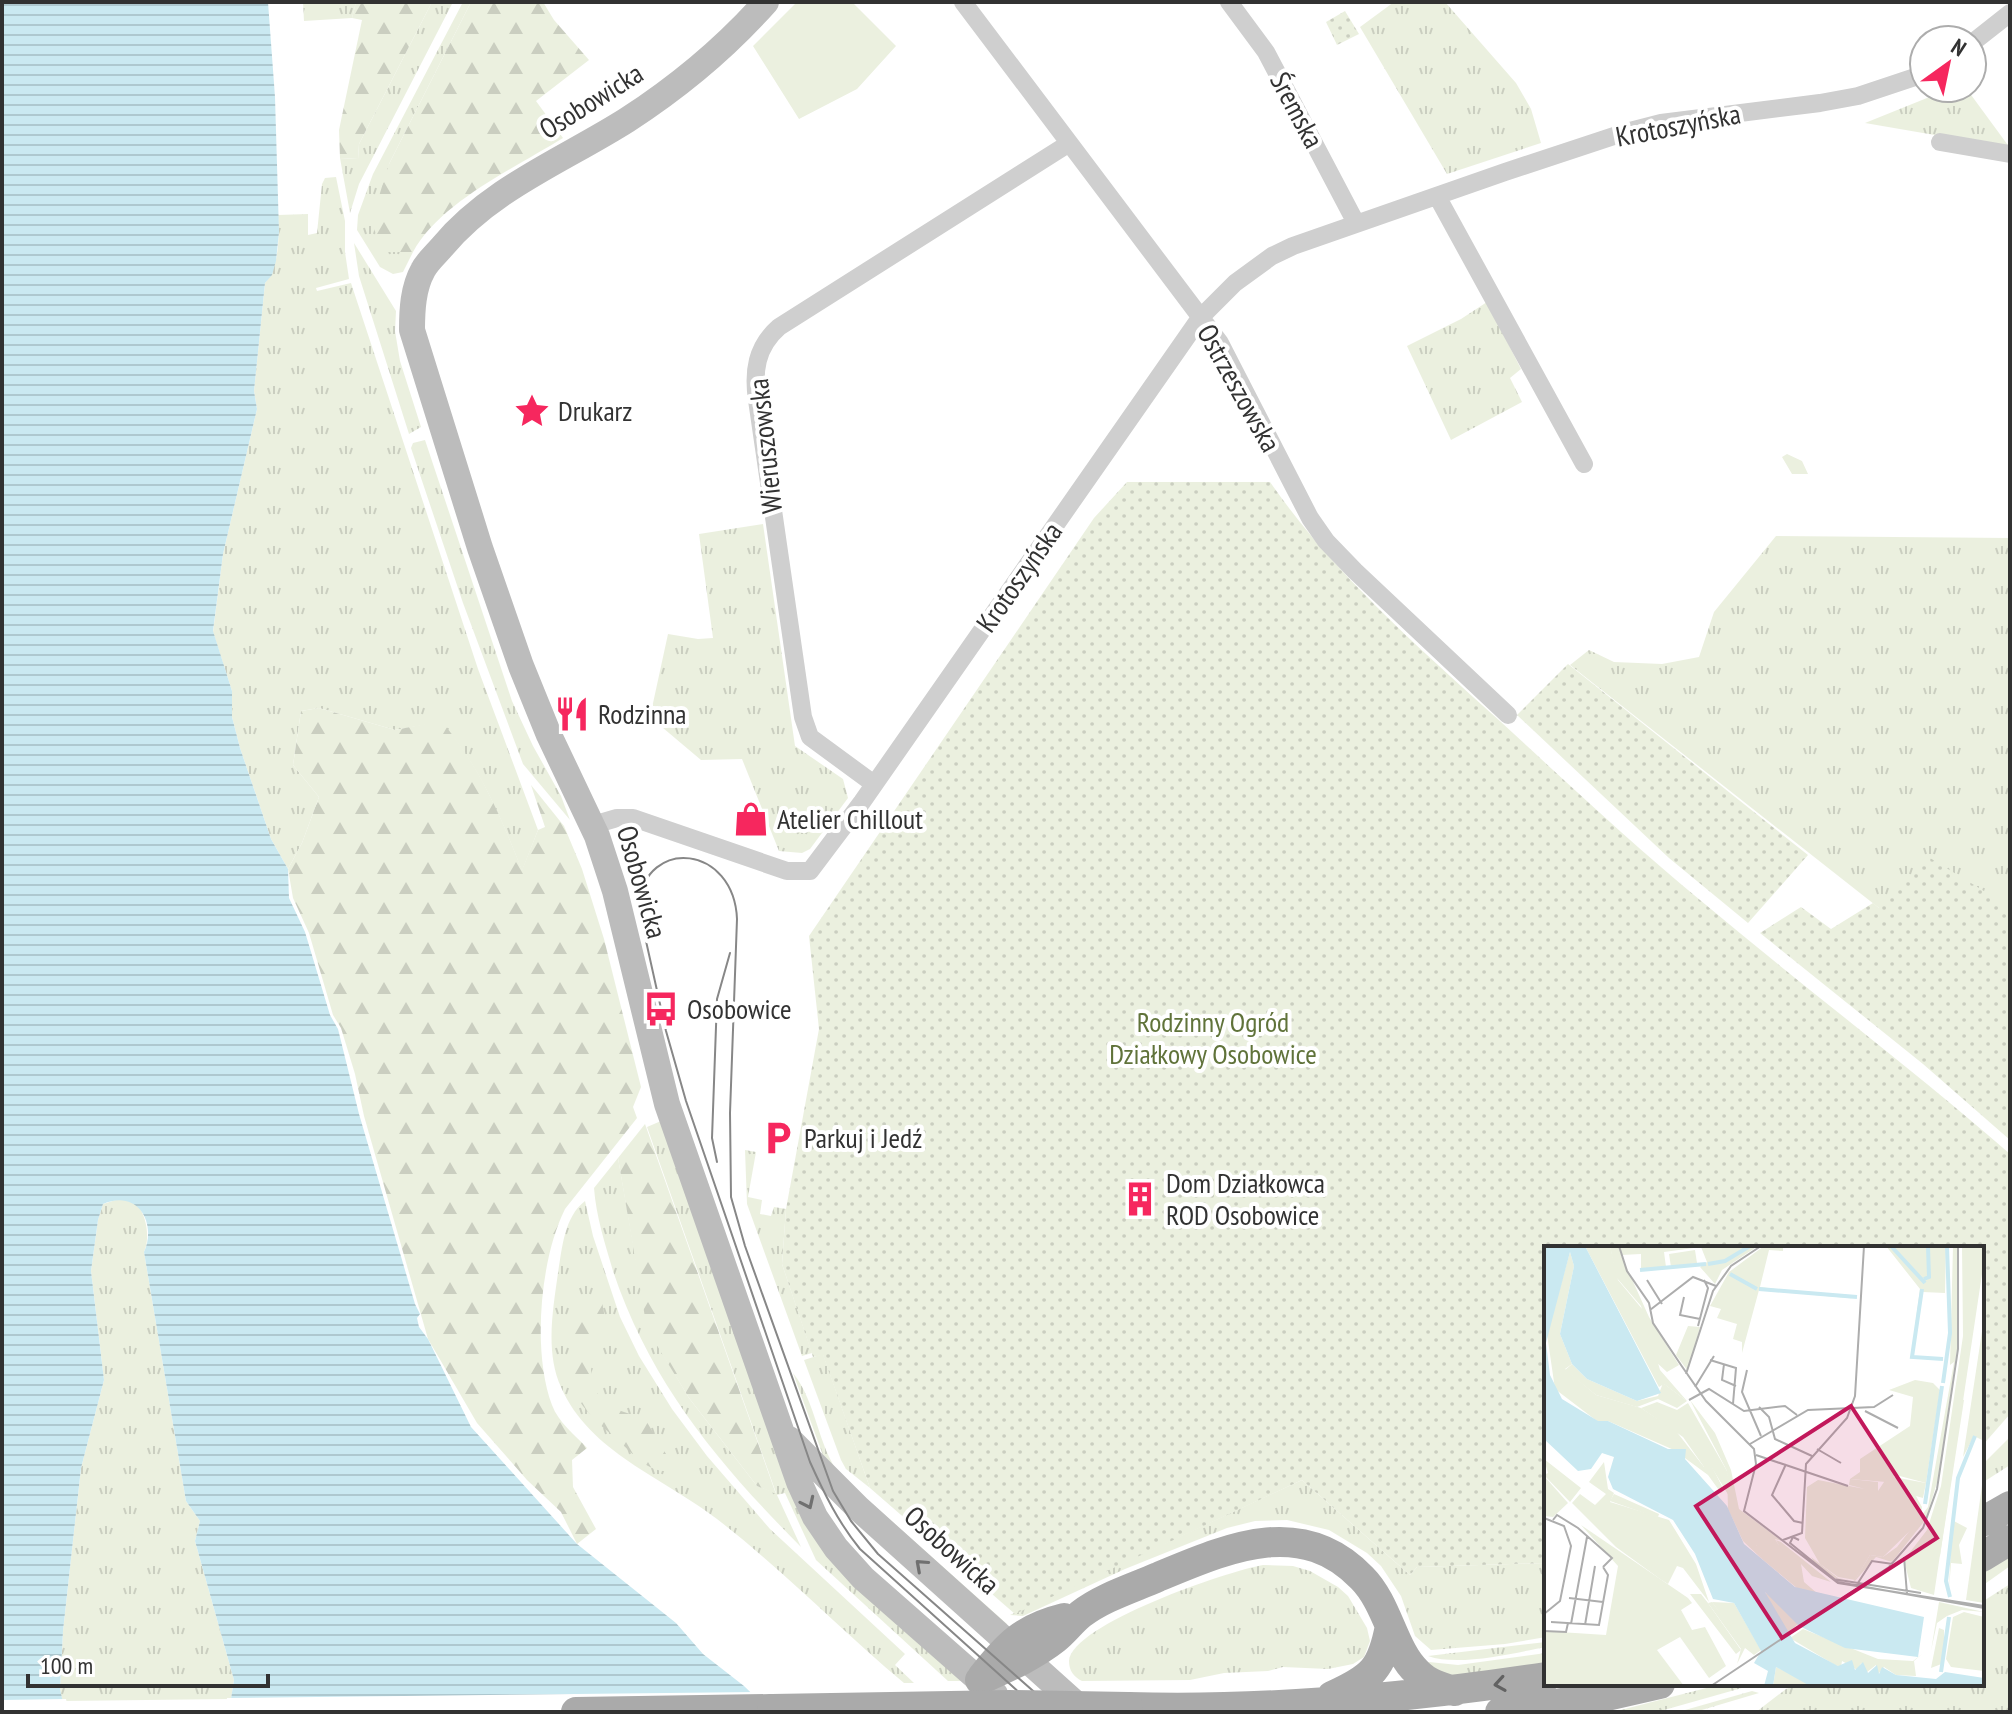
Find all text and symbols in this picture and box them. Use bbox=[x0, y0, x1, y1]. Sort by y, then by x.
north arrow bbox=[1908, 24, 1988, 104]
text: N bbox=[1946, 32, 1972, 62]
street label: Osobowicka bbox=[532, 54, 650, 147]
street label: Śremska bbox=[1262, 65, 1333, 154]
street label: Krotoszyńska bbox=[1612, 94, 1743, 155]
street label: Ostrzeszowska bbox=[1189, 317, 1290, 458]
street label: Wieruszowska bbox=[739, 377, 790, 515]
place icon: Drukarz bbox=[513, 392, 551, 430]
place label: Drukarz bbox=[558, 392, 632, 429]
street label: Krotoszyńska bbox=[967, 514, 1070, 639]
restaurant icon: Rodzinna bbox=[553, 695, 591, 733]
place label: Rodzinna bbox=[598, 695, 687, 732]
shop icon: Atelier Chillout bbox=[732, 800, 770, 838]
place label: Atelier Chillout bbox=[777, 800, 923, 837]
street label: Osobowicka bbox=[609, 821, 676, 943]
bus stop icon: Osobowice bbox=[642, 990, 680, 1028]
place label: Osobowice bbox=[687, 990, 792, 1027]
park label: Rodzinny Ogród Działkowy Osobowice bbox=[1109, 1003, 1317, 1072]
parking icon: Parkuj i Jedź bbox=[759, 1119, 797, 1157]
place label: Parkuj i Jedź bbox=[804, 1119, 922, 1156]
place label: Dom Działkowca ROD Osobowice bbox=[1166, 1164, 1325, 1233]
building icon: Dom Działkowca ROD Osobowice bbox=[1121, 1180, 1159, 1218]
inset map bbox=[1544, 1246, 1984, 1686]
one-way arrow bbox=[798, 1495, 814, 1509]
street label: Osobowicka bbox=[897, 1497, 1008, 1602]
one-way arrow bbox=[915, 1560, 930, 1575]
scale bar bbox=[28, 1638, 268, 1688]
text: 100 m bbox=[40, 1650, 93, 1681]
one-way arrow bbox=[1494, 1675, 1507, 1692]

